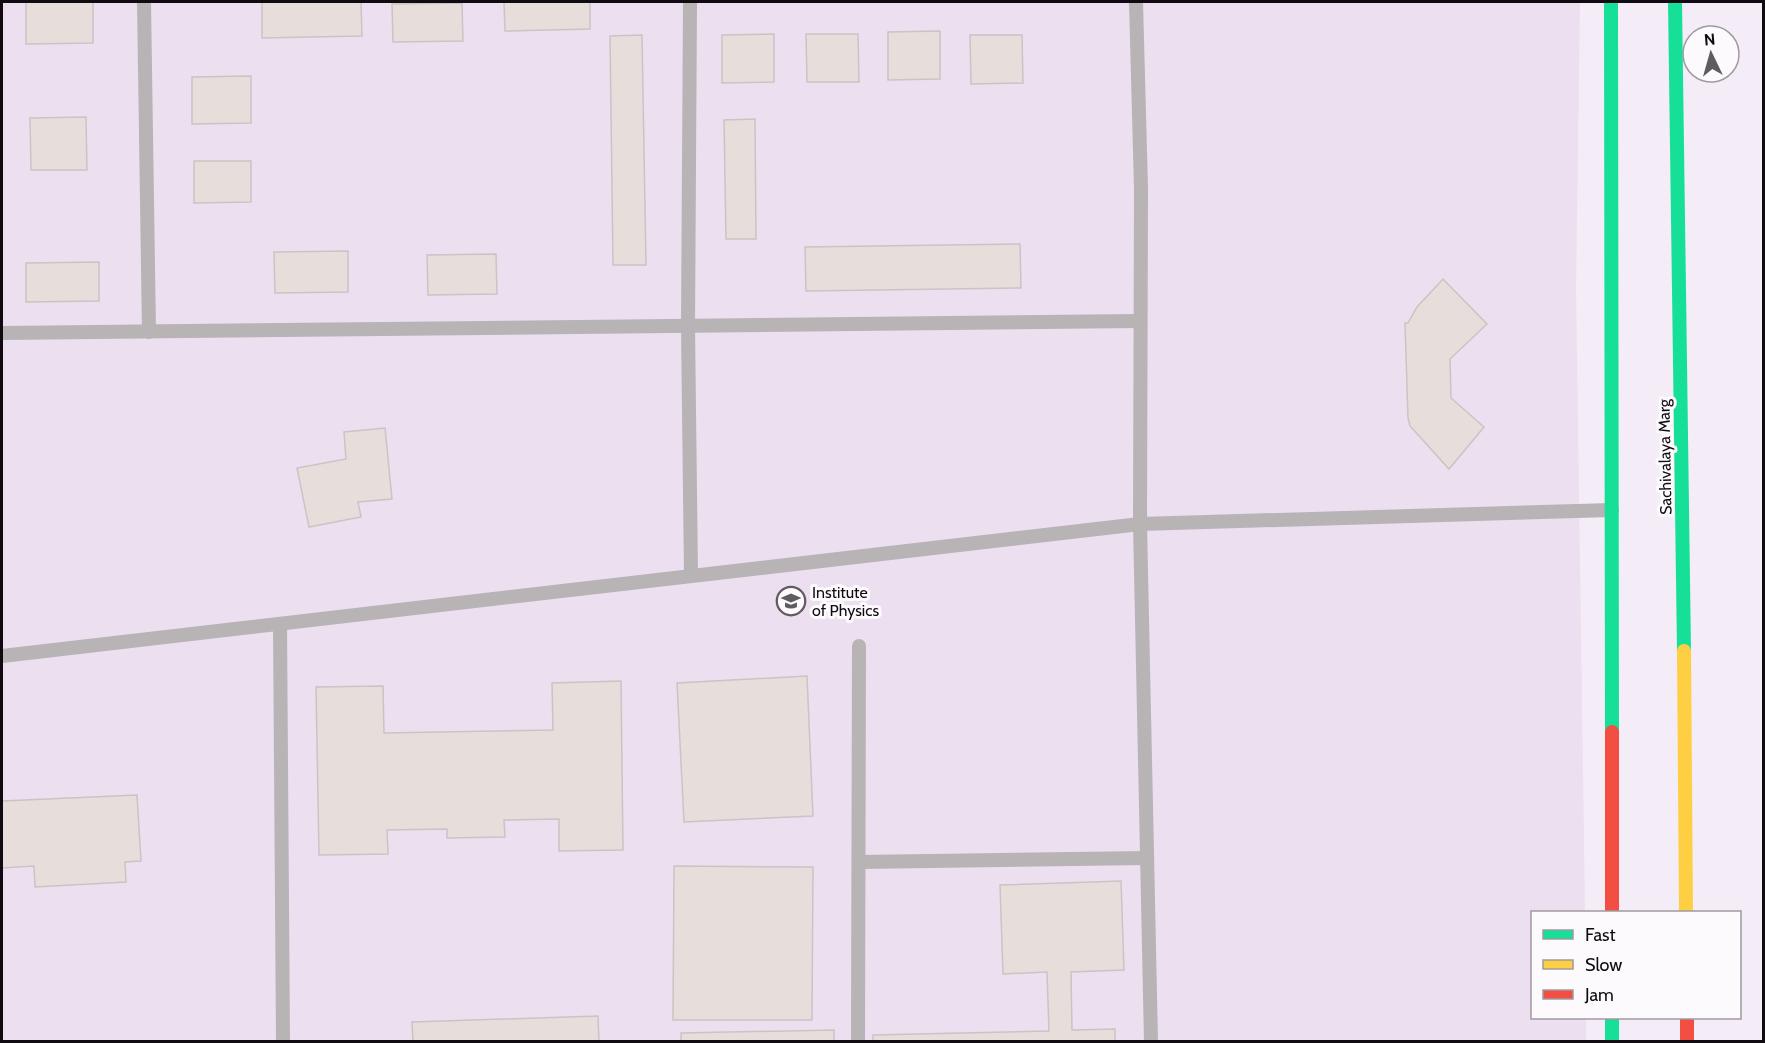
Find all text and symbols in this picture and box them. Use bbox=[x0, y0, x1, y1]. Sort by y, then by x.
north arrow bbox=[1681, 24, 1741, 84]
text: N bbox=[1703, 30, 1716, 50]
street label: Sachivalaya Marg bbox=[1654, 398, 1676, 515]
place label: Institute of Physics bbox=[812, 583, 879, 620]
school or university icon: Institute of Physics bbox=[775, 585, 807, 617]
legend bbox=[1531, 911, 1741, 1019]
text: Fast bbox=[1585, 924, 1616, 946]
text: Slow bbox=[1585, 954, 1622, 976]
text: Jam bbox=[1584, 984, 1614, 1006]

